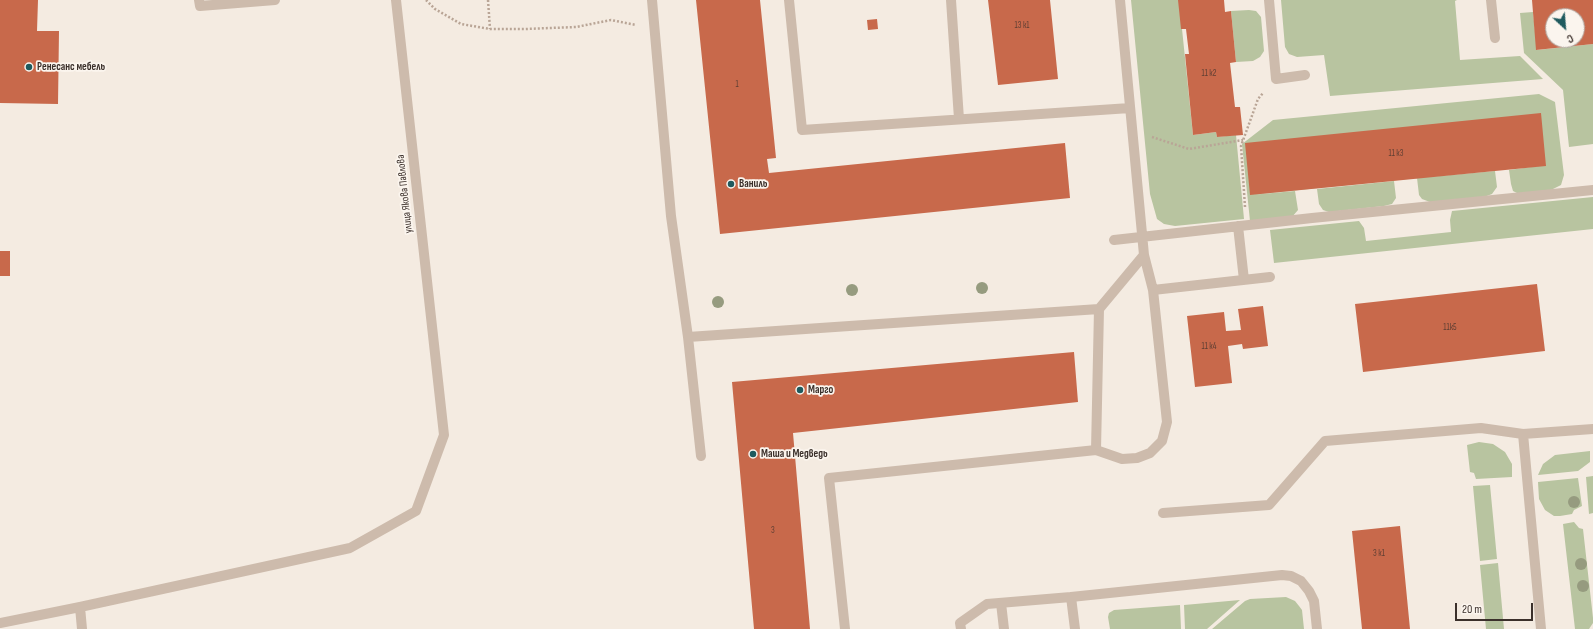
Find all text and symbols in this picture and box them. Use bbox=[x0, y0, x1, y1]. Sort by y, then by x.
north arrow bbox=[1545, 8, 1585, 48]
house number: 13 к1 bbox=[1015, 21, 1029, 31]
text: С bbox=[1565, 31, 1575, 45]
place label: Ренесанс мебель bbox=[37, 60, 105, 74]
marker: Ренесанс мебель bbox=[24, 62, 34, 72]
house number: 11 к2 bbox=[1202, 69, 1216, 79]
house number: 1 bbox=[735, 80, 739, 90]
house number: 11 к3 bbox=[1389, 149, 1403, 159]
street label: улица Якова Павлова bbox=[394, 154, 416, 234]
place label: Ваниль bbox=[739, 177, 767, 191]
marker: Ваниль bbox=[726, 179, 736, 189]
house number: 11к5 bbox=[1443, 323, 1457, 333]
house number: 11 к4 bbox=[1202, 342, 1216, 352]
place label: Марго bbox=[808, 383, 833, 397]
marker: Марго bbox=[795, 385, 805, 395]
place label: Маша и Медведь bbox=[761, 447, 828, 461]
marker: Маша и Медведь bbox=[748, 449, 758, 459]
house number: 3 bbox=[771, 526, 775, 536]
house number: 3 к1 bbox=[1373, 549, 1385, 559]
scale bar bbox=[1457, 595, 1535, 621]
text: 20 m bbox=[1462, 602, 1482, 617]

